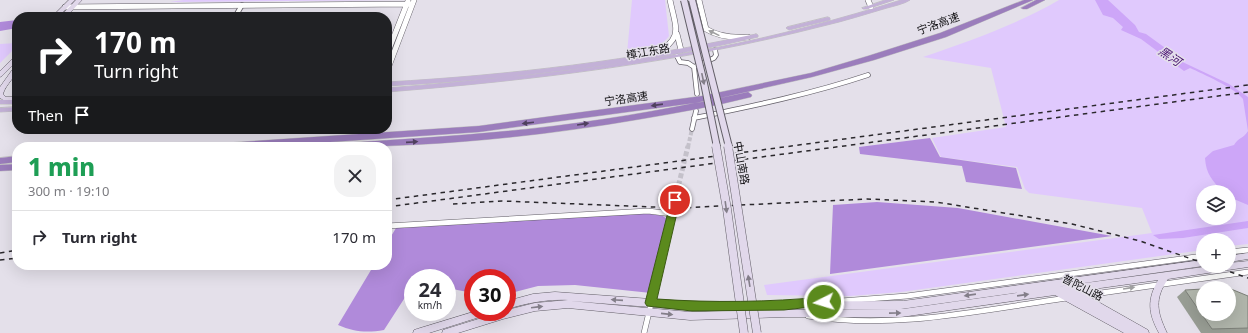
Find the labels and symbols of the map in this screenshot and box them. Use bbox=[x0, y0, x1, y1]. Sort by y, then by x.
street label: 宁洛高速 bbox=[915, 8, 961, 38]
one-way arrow bbox=[708, 30, 720, 36]
street label: 樟江东路 bbox=[625, 40, 671, 62]
water label: 黑河 bbox=[1155, 42, 1186, 71]
one-way arrow bbox=[700, 73, 706, 85]
street label: 宁洛高速 bbox=[603, 88, 649, 108]
one-way arrow bbox=[651, 102, 663, 108]
one-way arrow bbox=[522, 120, 534, 126]
one-way arrow bbox=[577, 121, 589, 127]
one-way arrow bbox=[406, 139, 419, 145]
street label: 中山南路 bbox=[731, 140, 753, 186]
pin bbox=[658, 183, 692, 217]
one-way arrow bbox=[723, 200, 729, 213]
speed limit sign: 30 bbox=[464, 269, 516, 321]
street label: 普陀山路 bbox=[1060, 270, 1106, 304]
one-way arrow bbox=[746, 275, 752, 287]
position arrow bbox=[803, 281, 845, 323]
one-way arrow bbox=[1123, 285, 1135, 291]
one-way arrow bbox=[964, 292, 976, 298]
one-way arrow bbox=[1017, 292, 1029, 299]
one-way arrow bbox=[611, 297, 623, 304]
one-way arrow bbox=[531, 304, 543, 310]
one-way arrow bbox=[661, 310, 673, 317]
one-way arrow bbox=[889, 310, 902, 316]

